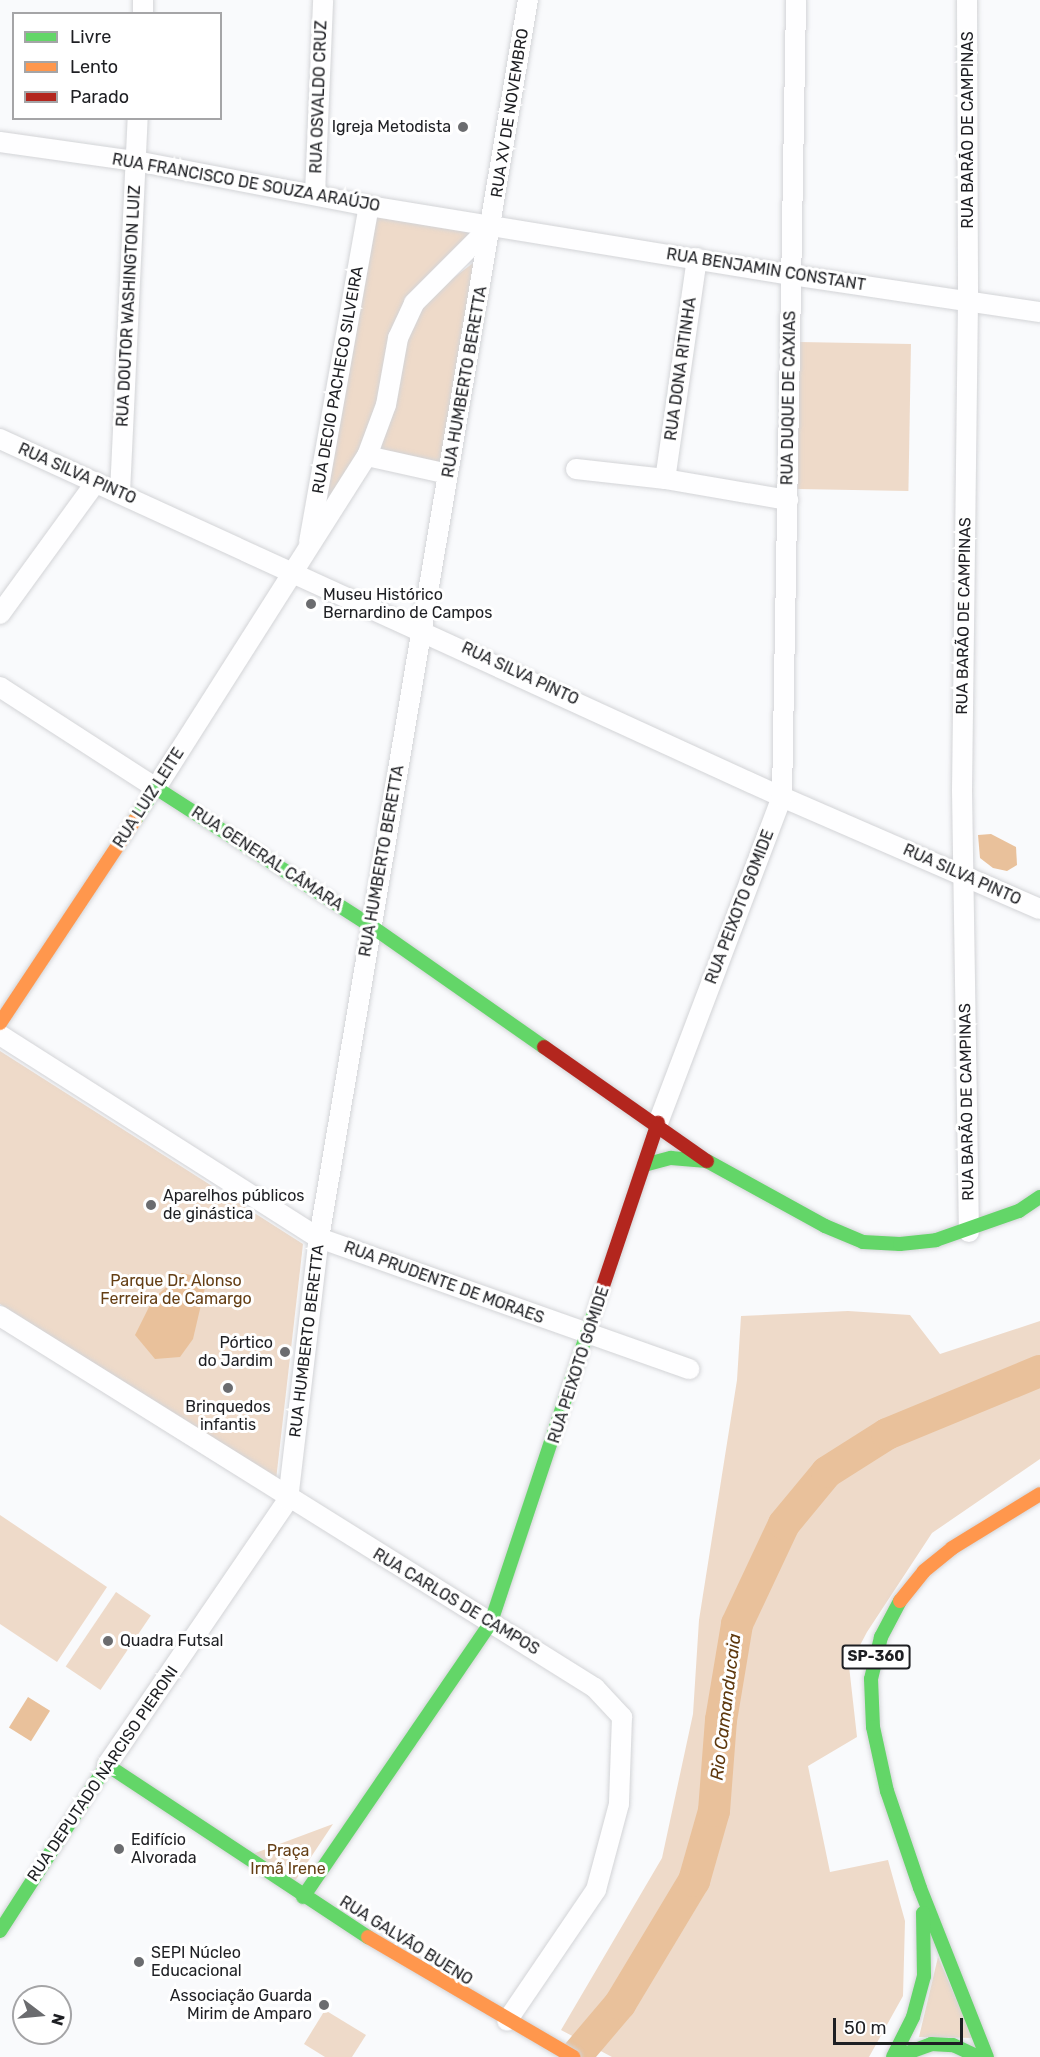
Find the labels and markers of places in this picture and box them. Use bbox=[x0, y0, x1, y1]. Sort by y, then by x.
place label: Igreja Metodista bbox=[332, 117, 451, 137]
marker: Igreja Metodista bbox=[456, 120, 470, 134]
place label: Museu Histórico Bernardino de Campos bbox=[323, 585, 492, 623]
marker: Museu Histórico Bernardino de Campos bbox=[304, 597, 318, 611]
place label: Aparelhos públicos de ginástica bbox=[163, 1186, 304, 1224]
marker: Aparelhos públicos de ginástica bbox=[144, 1198, 158, 1212]
place label: Pórtico do Jardim bbox=[198, 1333, 273, 1371]
marker: Pórtico do Jardim bbox=[278, 1345, 292, 1359]
marker: Brinquedos infantis bbox=[221, 1381, 235, 1395]
place label: Brinquedos infantis bbox=[185, 1397, 271, 1435]
place label: Quadra Futsal bbox=[120, 1631, 223, 1651]
marker: Quadra Futsal bbox=[101, 1634, 115, 1648]
place label: Edifício Alvorada bbox=[131, 1830, 196, 1868]
marker: Edifício Alvorada bbox=[112, 1842, 126, 1856]
place label: SEPI Núcleo Educacional bbox=[151, 1943, 242, 1981]
marker: SEPI Núcleo Educacional bbox=[132, 1955, 146, 1969]
place label: Associação Guarda Mirim de Amparo bbox=[170, 1986, 312, 2024]
marker: Associação Guarda Mirim de Amparo bbox=[317, 1998, 331, 2012]

